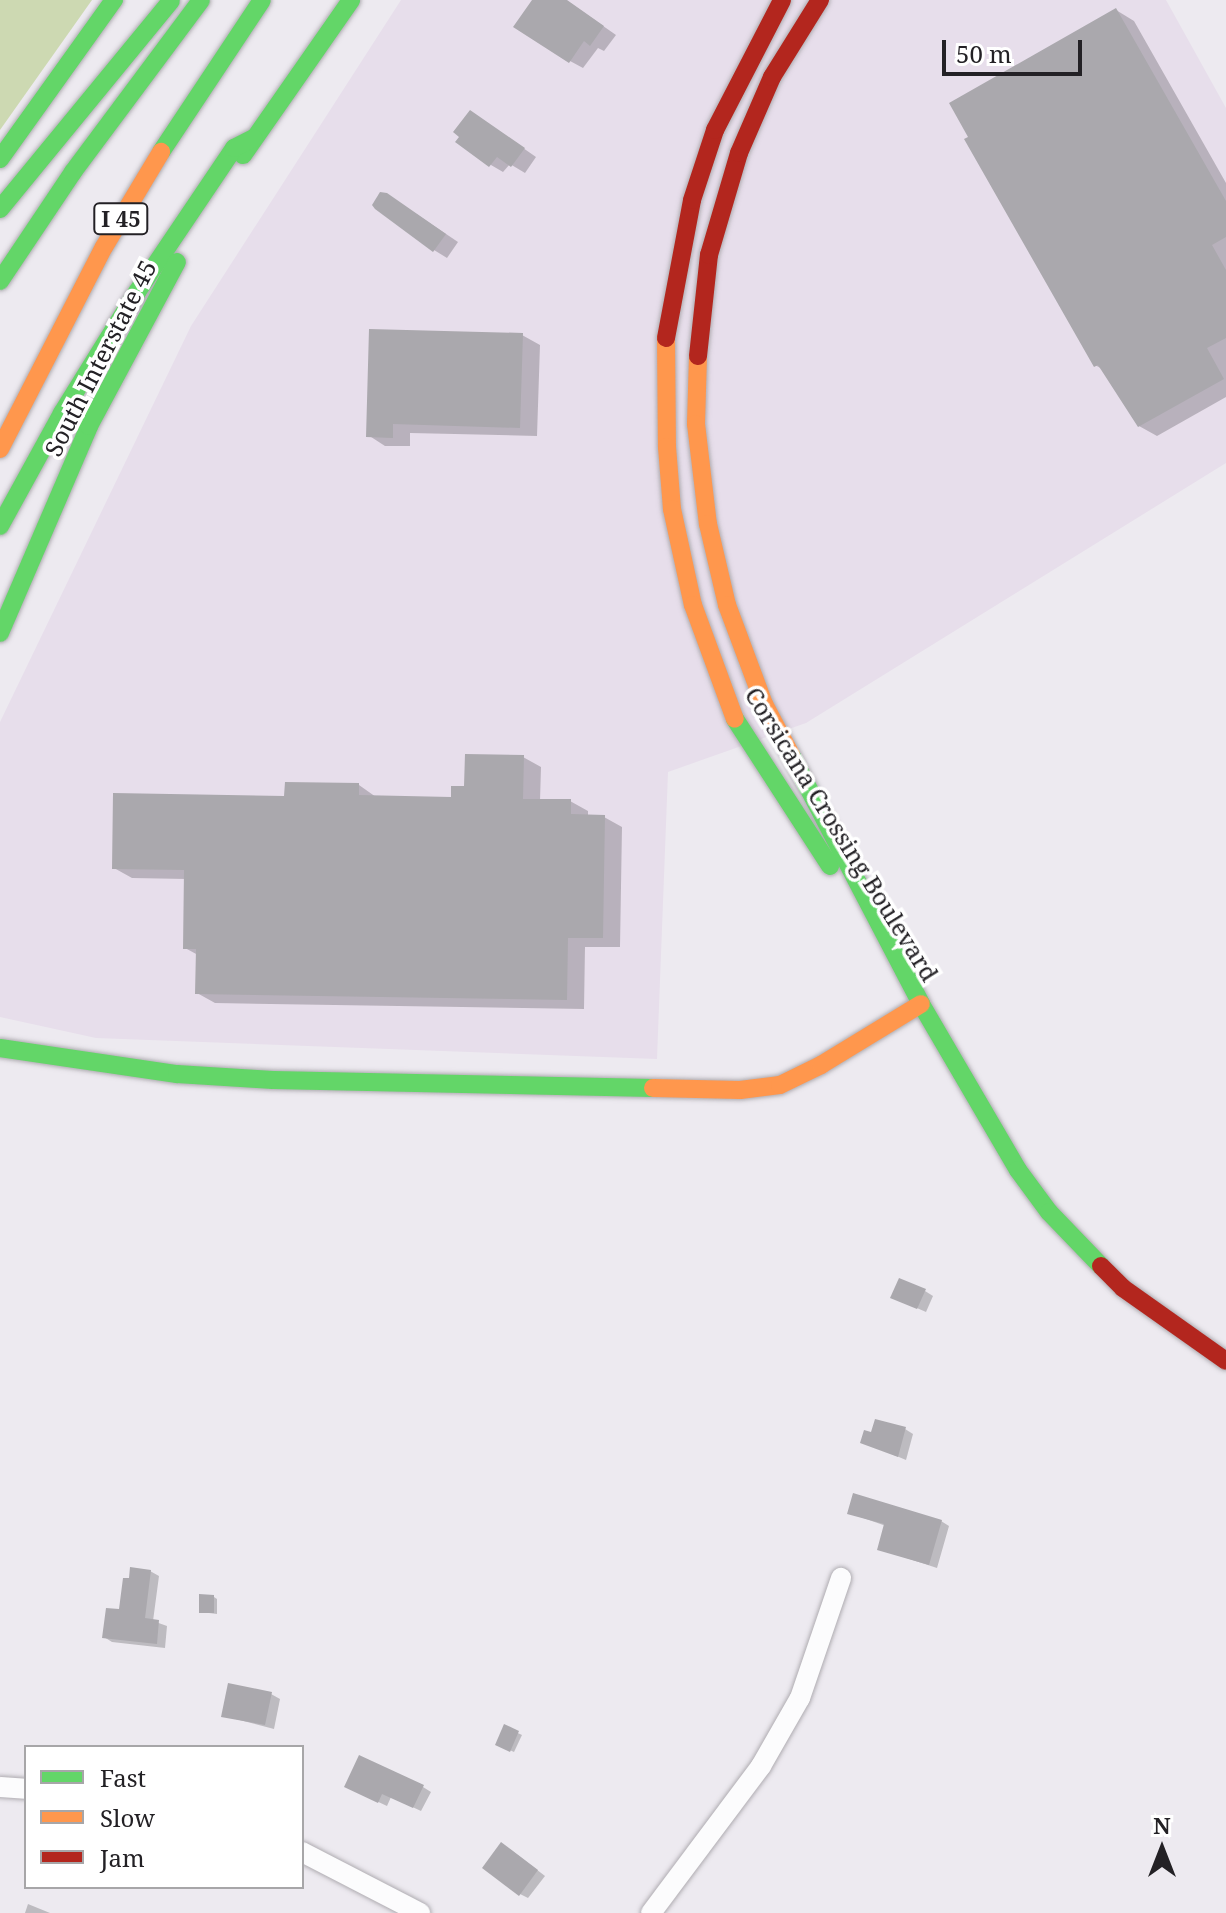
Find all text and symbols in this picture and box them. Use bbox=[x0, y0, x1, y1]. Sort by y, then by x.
scale bar bbox=[946, 24, 1086, 74]
text: 50 m bbox=[956, 37, 1012, 70]
road number: I 45 bbox=[93, 201, 149, 237]
street label: South Interstate 45 bbox=[38, 255, 162, 461]
street label: Corsicana Crossing Boulevard bbox=[739, 682, 945, 986]
legend bbox=[24, 1745, 304, 1889]
text: Fast bbox=[100, 1761, 146, 1794]
text: Slow bbox=[100, 1801, 155, 1834]
north arrow bbox=[1122, 1809, 1202, 1889]
text: N bbox=[1153, 1810, 1171, 1840]
text: Jam bbox=[100, 1841, 145, 1874]

